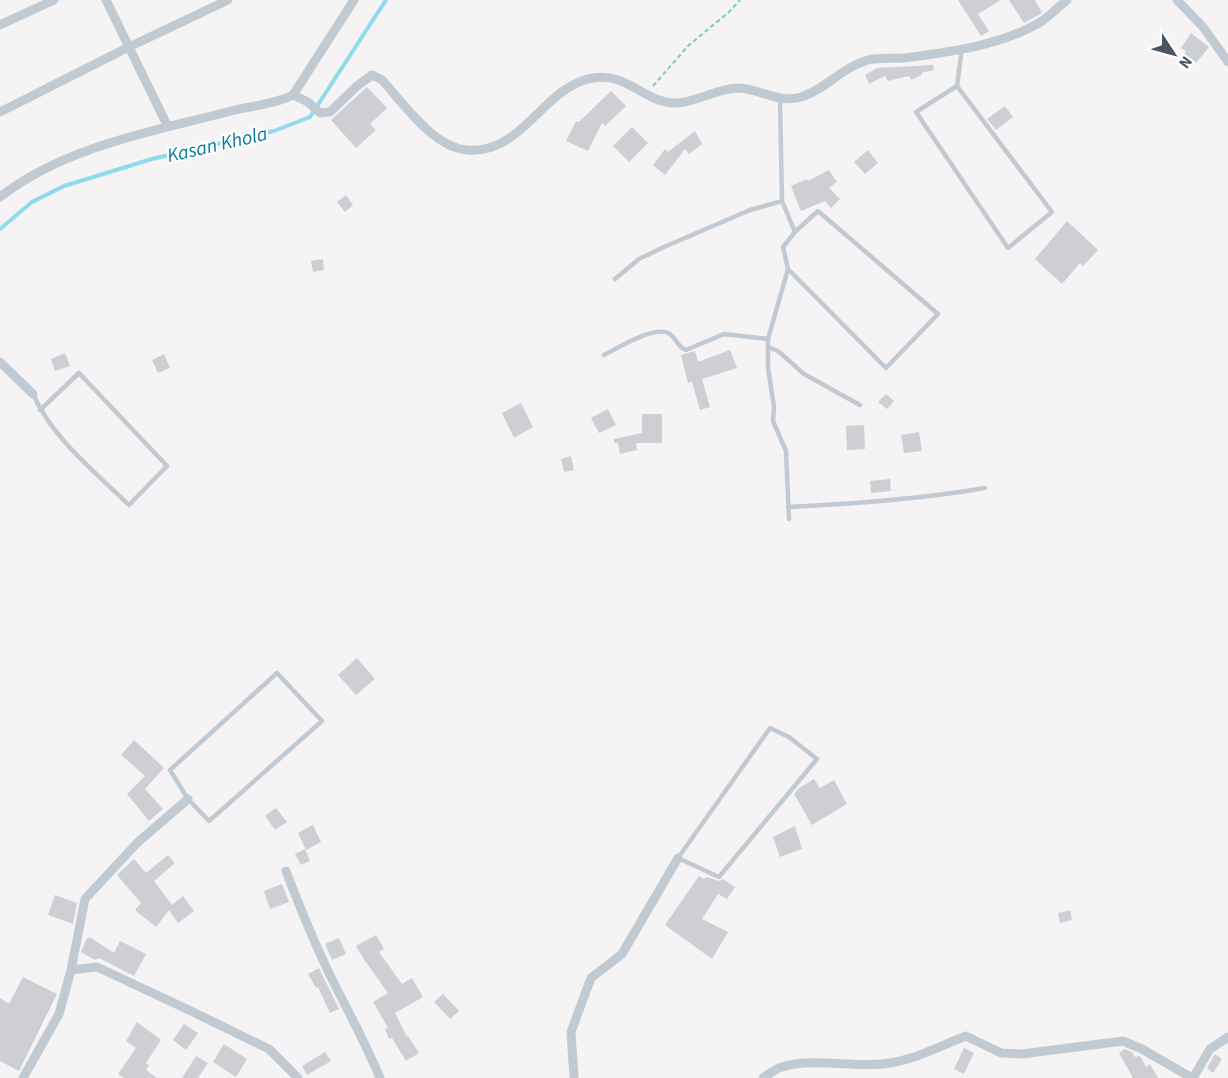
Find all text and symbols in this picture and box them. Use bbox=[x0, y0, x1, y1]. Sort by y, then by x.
north arrow bbox=[1144, 24, 1204, 84]
text: N bbox=[1173, 51, 1197, 73]
water label: Kasan Khola bbox=[164, 120, 271, 170]

